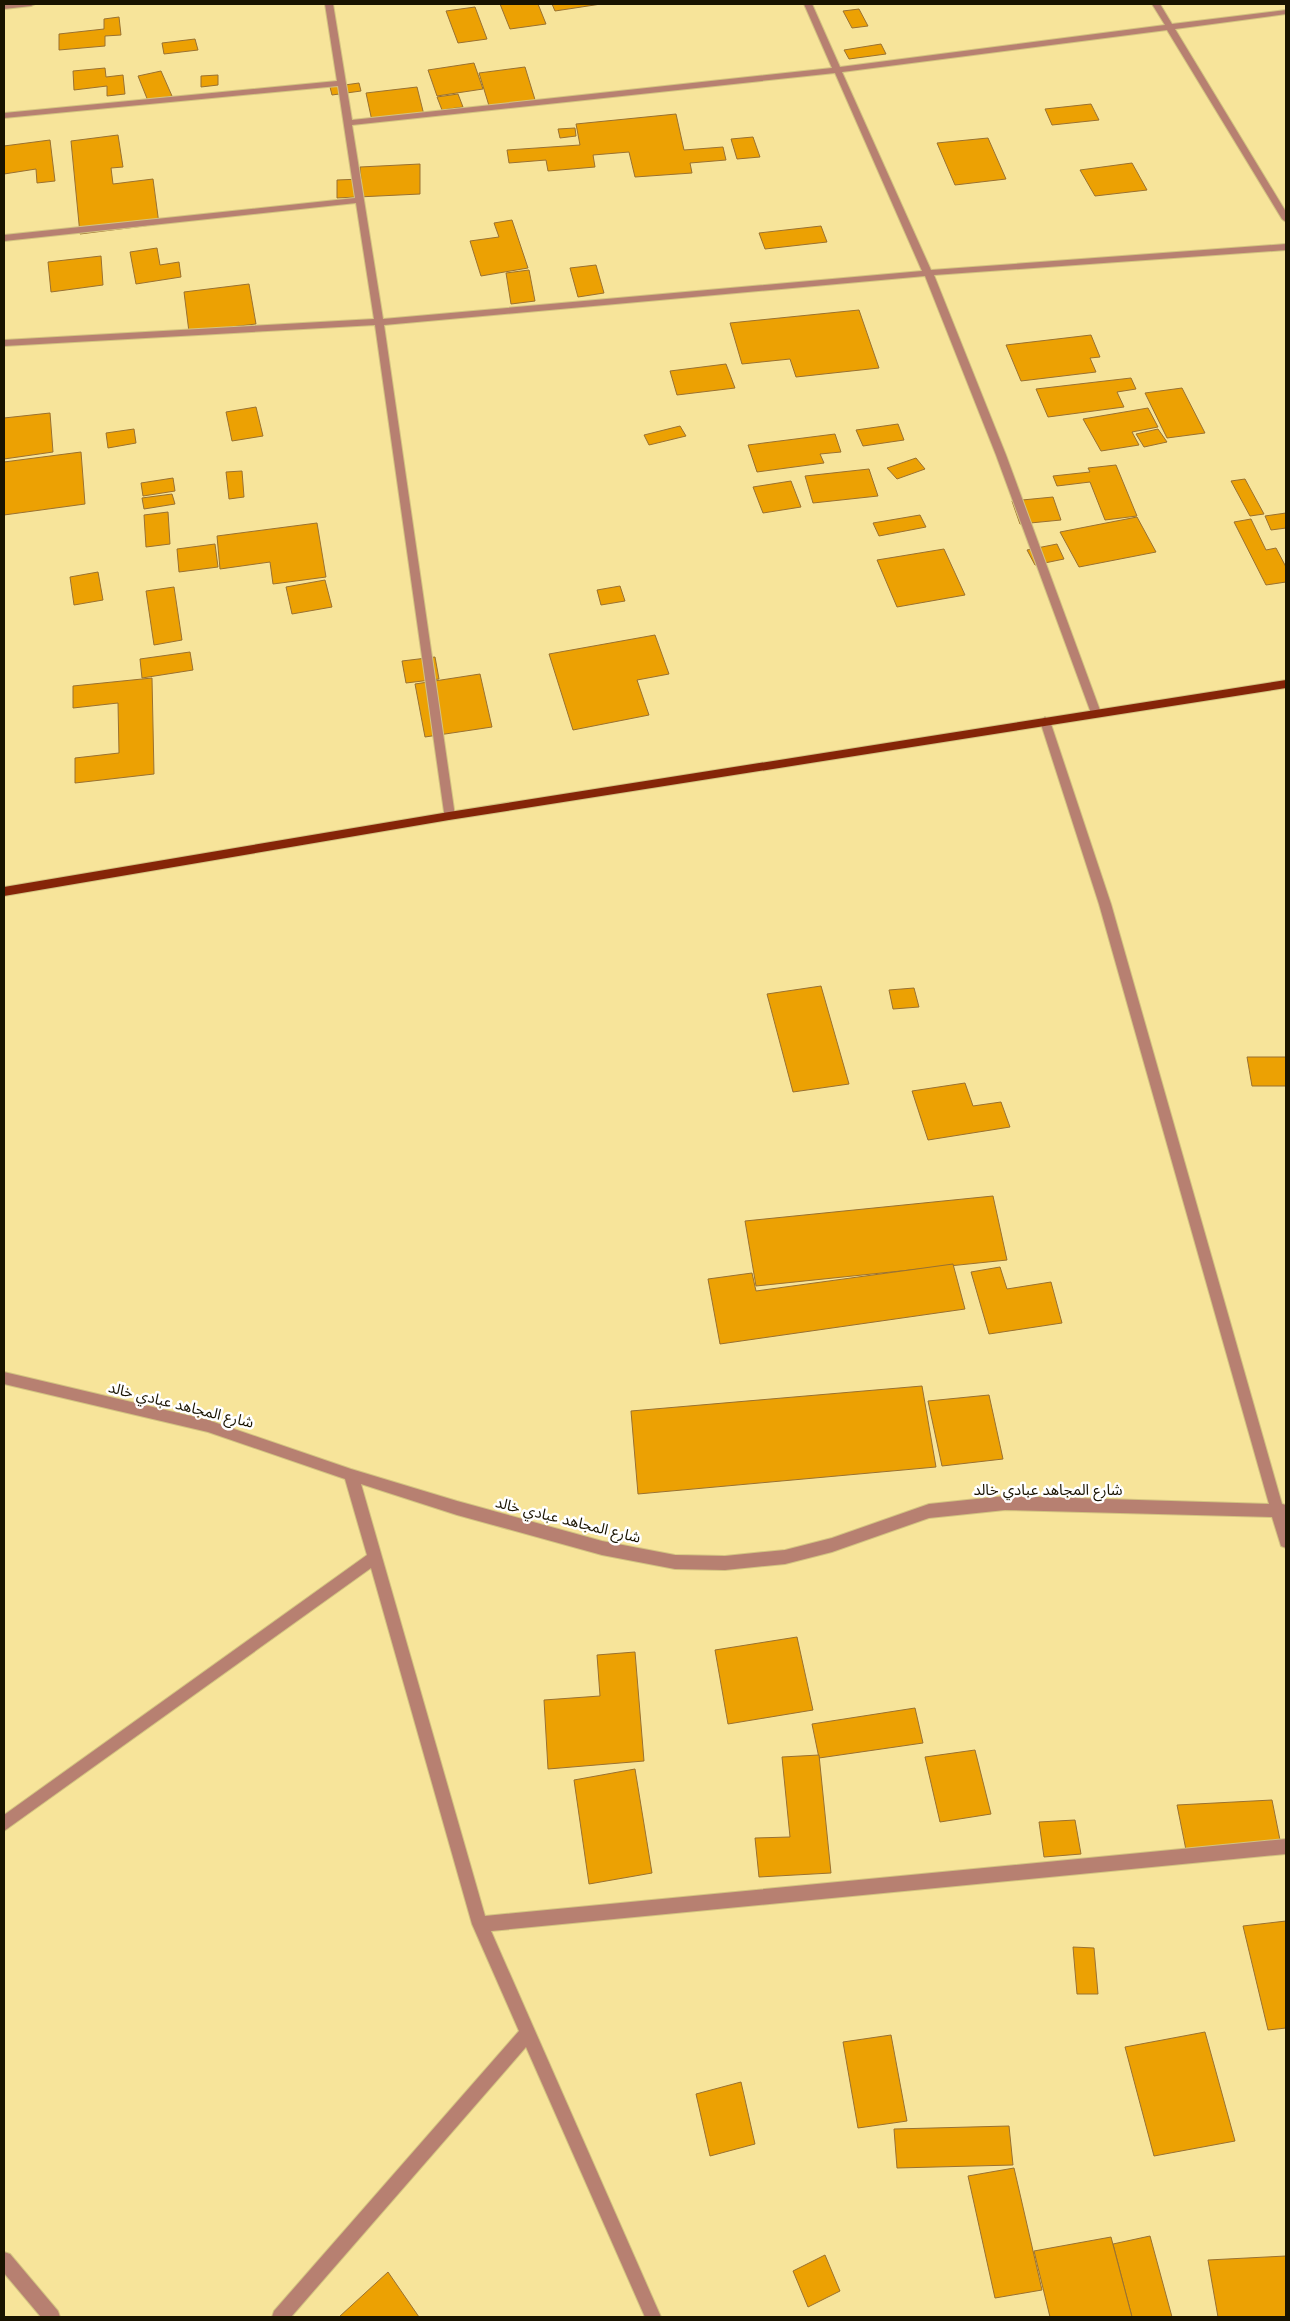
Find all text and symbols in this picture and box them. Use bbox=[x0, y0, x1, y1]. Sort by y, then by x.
street label: شارع المجاهد عبادي خالد bbox=[106, 1378, 256, 1435]
street label: شارع المجاهد عبادي خالد bbox=[973, 1481, 1123, 1502]
street label: شارع المجاهد عبادي خالد bbox=[493, 1493, 643, 1550]

